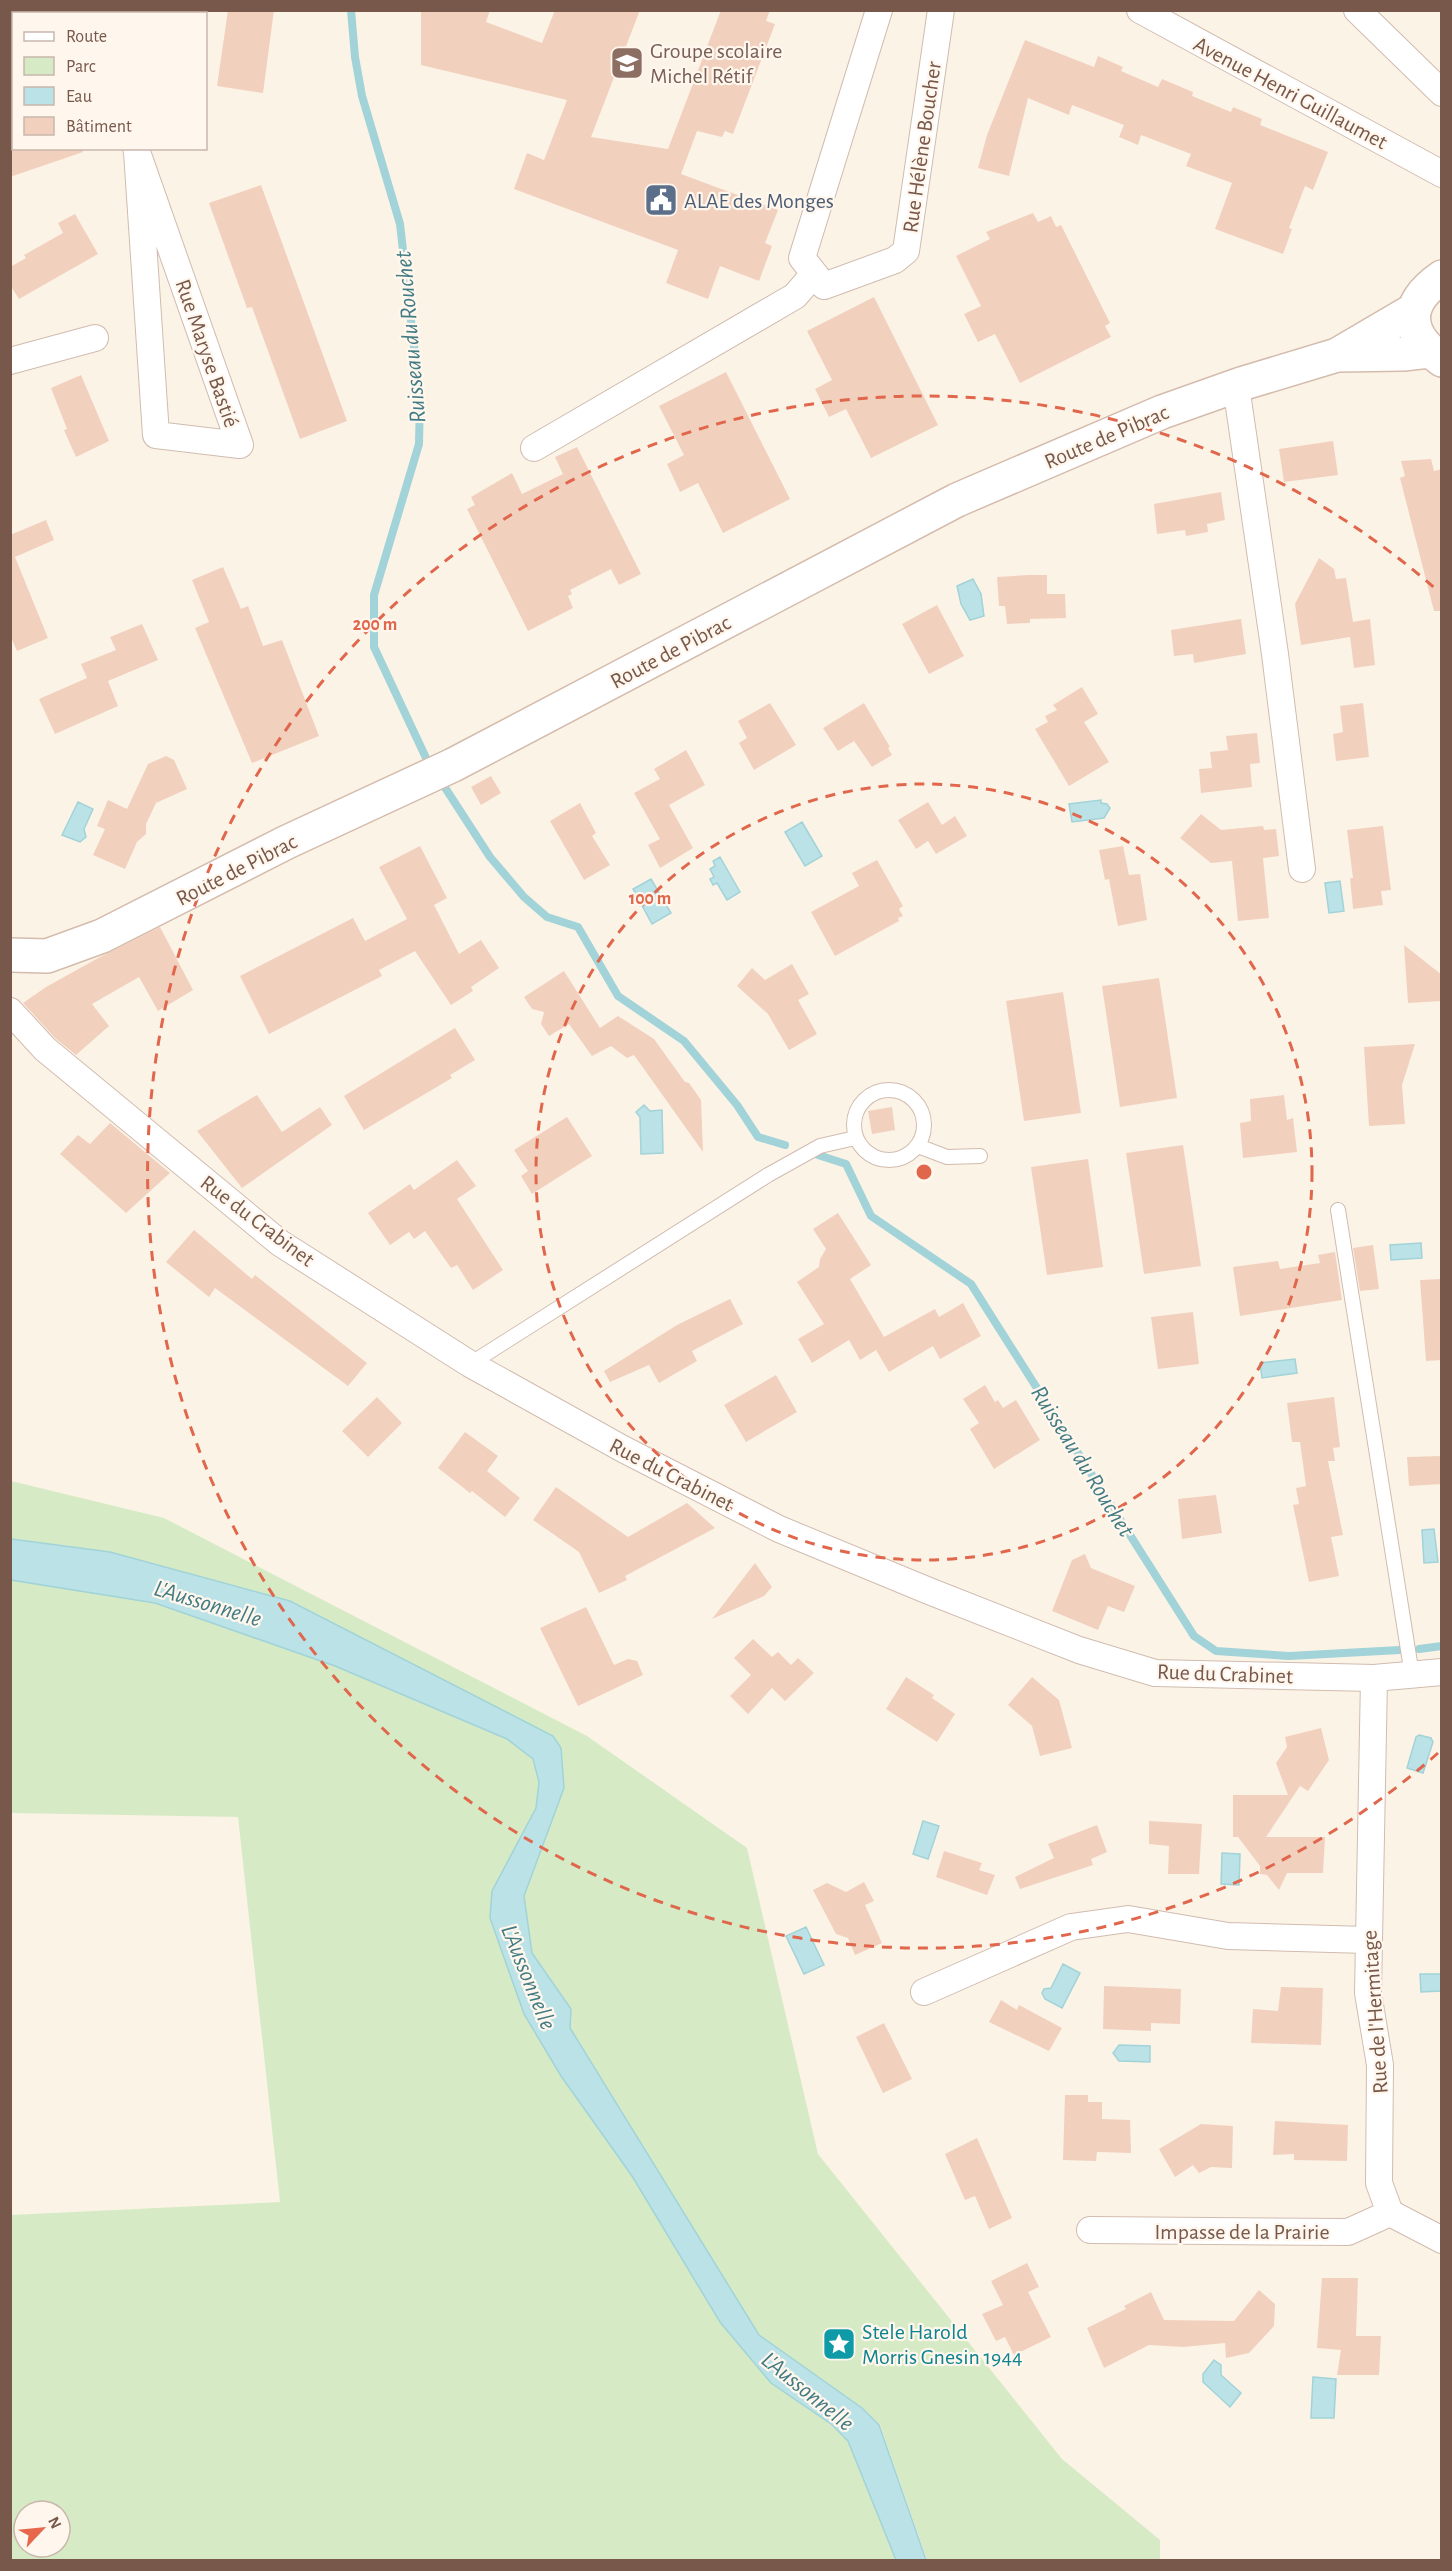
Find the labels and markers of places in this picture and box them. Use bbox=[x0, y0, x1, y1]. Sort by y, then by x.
place label: Groupe scolaire Michel Rétif bbox=[650, 40, 782, 87]
school or university icon: Groupe scolaire Michel Rétif bbox=[609, 45, 645, 81]
public building icon: ALAE des Monges bbox=[643, 182, 679, 218]
place label: ALAE des Monges bbox=[684, 190, 834, 212]
centre of rings bbox=[914, 1162, 934, 1182]
place label: Stele Harold Morris Gnesin 1944 bbox=[862, 2321, 1023, 2368]
place icon: Stele Harold Morris Gnesin 1944 bbox=[821, 2326, 857, 2362]

